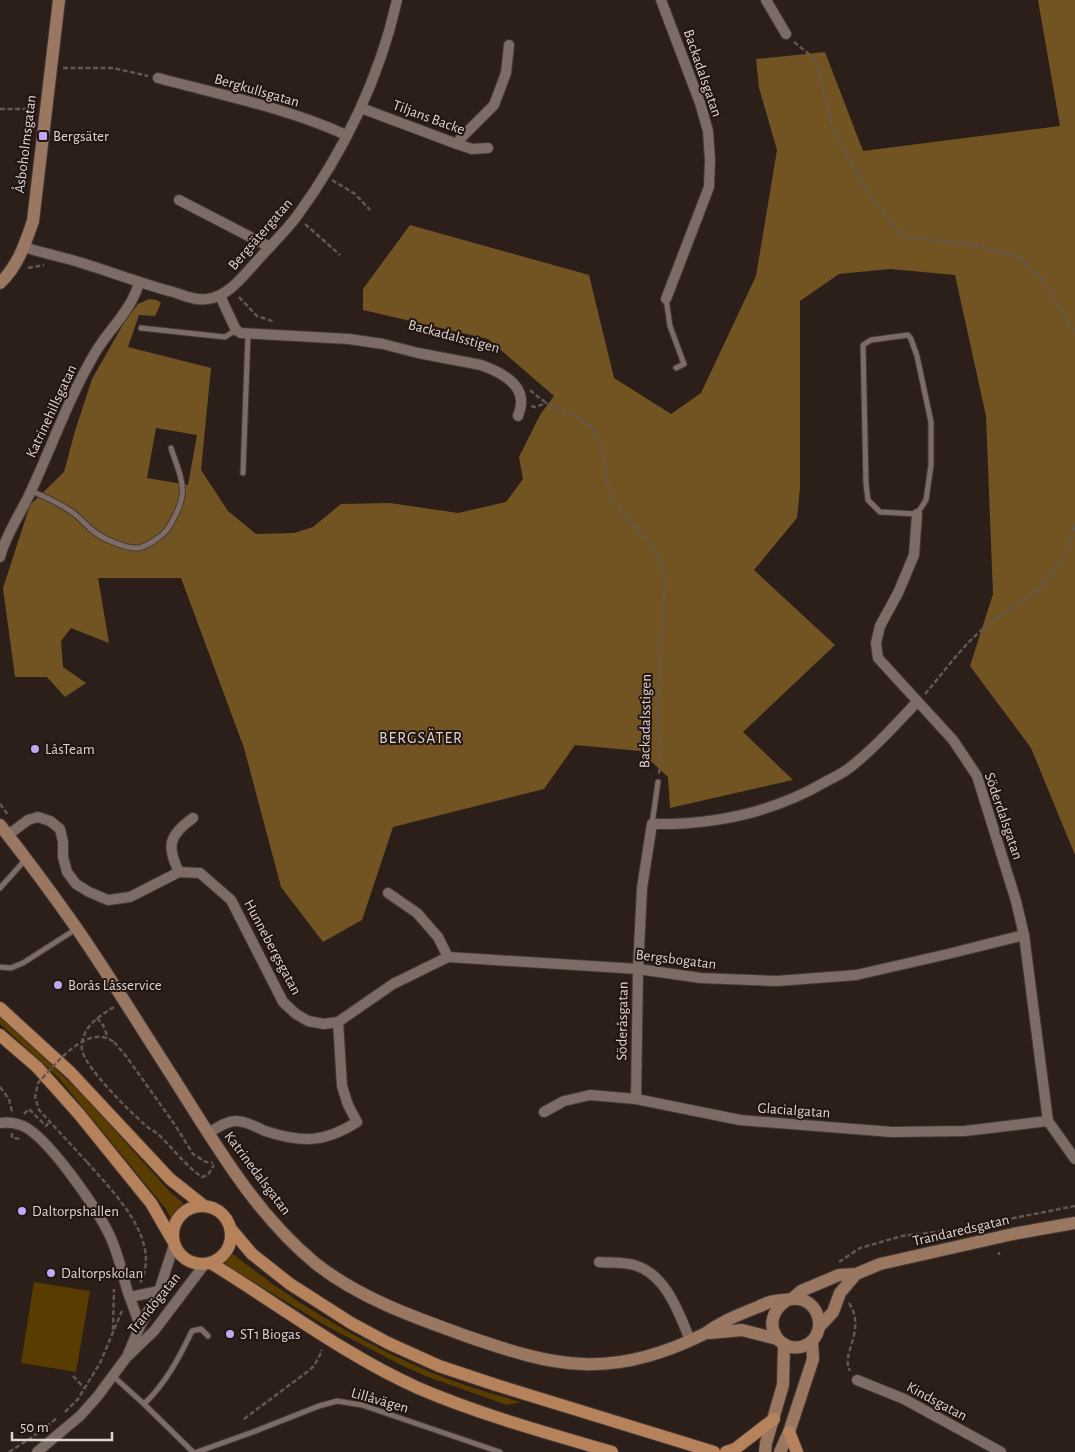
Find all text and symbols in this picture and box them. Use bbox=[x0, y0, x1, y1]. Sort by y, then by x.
street label: Backadalsgatan bbox=[681, 27, 725, 119]
street label: Bergkullsgatan bbox=[213, 71, 301, 110]
street label: Åsboholmsgatan bbox=[11, 94, 39, 194]
street label: Tiljans Backe bbox=[391, 98, 467, 137]
place label: Bergsäter bbox=[53, 129, 109, 144]
marker: Bergsäter bbox=[37, 130, 49, 142]
street label: Bergsätergatan bbox=[225, 196, 295, 273]
street label: Backadalsstigen bbox=[406, 317, 501, 356]
street label: Katrinehillsgatan bbox=[23, 362, 80, 460]
street label: Backadalsstigen bbox=[637, 674, 654, 768]
district label: BERGSÄTER bbox=[379, 728, 463, 746]
place label: LåsTeam bbox=[45, 742, 95, 757]
marker: LåsTeam bbox=[29, 743, 41, 755]
street label: Söderdalsgatan bbox=[982, 771, 1025, 862]
street label: Hunnebergsgatan bbox=[241, 897, 304, 997]
street label: Bergsbogatan bbox=[635, 947, 717, 972]
place label: Borås Låsservice bbox=[68, 978, 162, 993]
marker: Borås Låsservice bbox=[52, 979, 64, 991]
street label: Söderåsgatan bbox=[614, 981, 631, 1061]
street label: Glacialgatan bbox=[757, 1100, 831, 1121]
street label: Katrinedalsgatan bbox=[221, 1129, 294, 1218]
place label: Daltorpshallen bbox=[32, 1204, 119, 1219]
marker: Daltorpshallen bbox=[16, 1205, 28, 1217]
street label: Trandaredsgatan bbox=[911, 1212, 1011, 1249]
place label: Daltorpskolan bbox=[61, 1266, 143, 1281]
marker: Daltorpskolan bbox=[45, 1267, 57, 1279]
street label: Trandögatan bbox=[125, 1270, 184, 1337]
place label: ST1 Biogas bbox=[240, 1327, 300, 1342]
marker: ST1 Biogas bbox=[224, 1328, 236, 1340]
street label: Kindsgatan bbox=[904, 1379, 970, 1424]
street label: Lillåvägen bbox=[349, 1385, 410, 1416]
scale bar bbox=[12, 1410, 112, 1442]
text: 50 m bbox=[20, 1420, 49, 1435]

